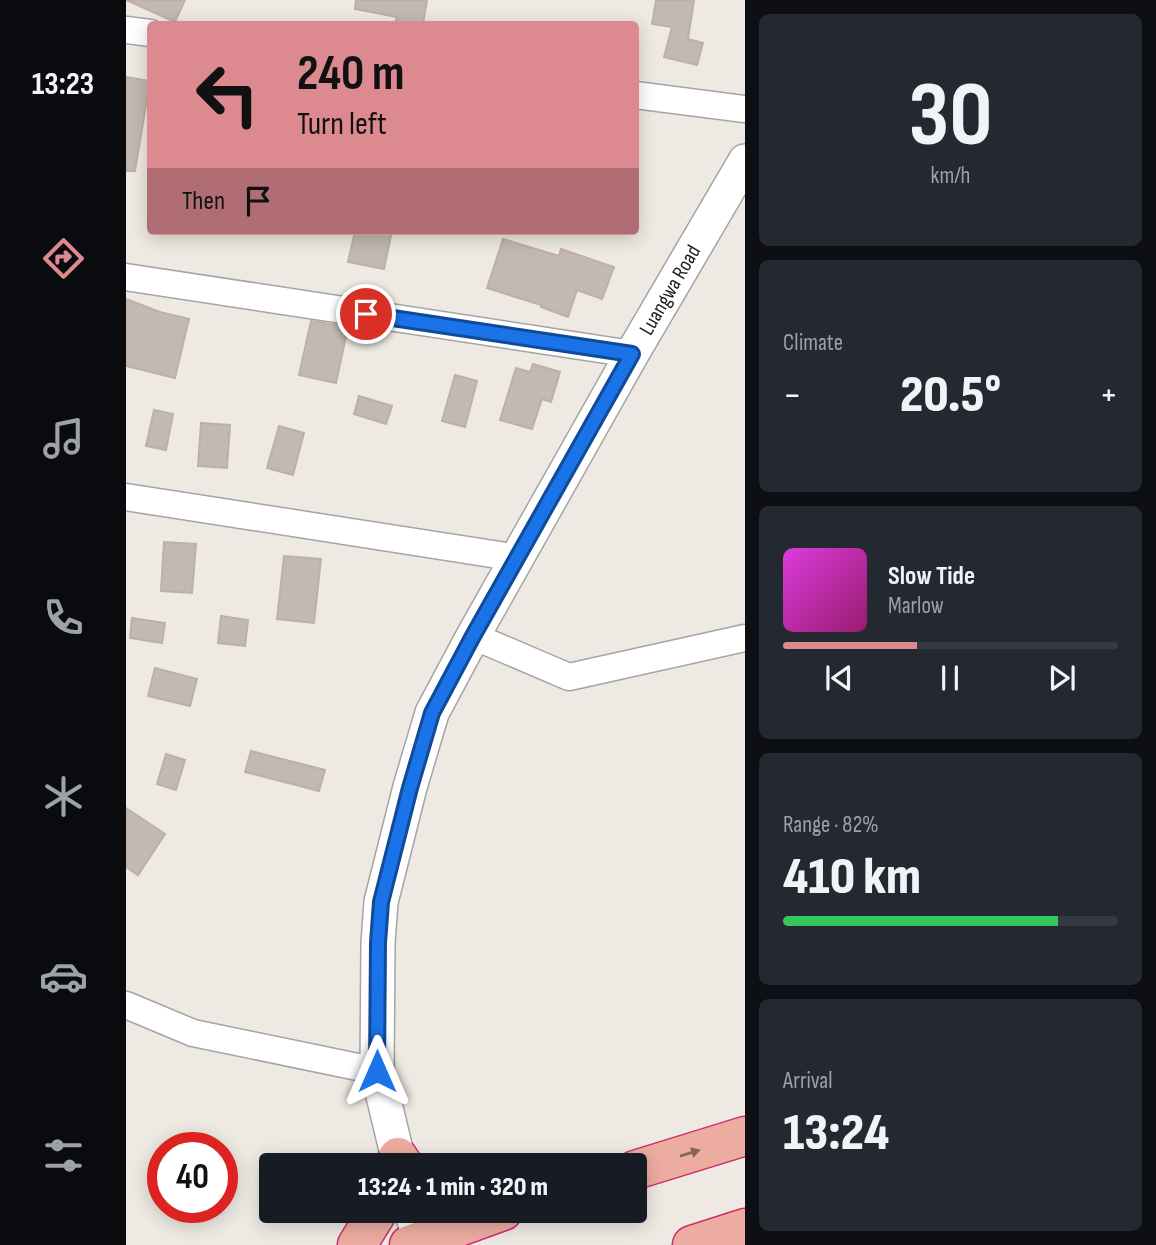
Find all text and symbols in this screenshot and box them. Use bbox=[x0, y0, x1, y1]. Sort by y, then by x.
text: 240 m bbox=[297, 45, 405, 104]
icon: left bbox=[182, 49, 273, 140]
text: 30 bbox=[908, 62, 993, 171]
text: 13:23 bbox=[32, 65, 94, 104]
text: Turn left bbox=[297, 105, 387, 144]
text: km/h bbox=[931, 162, 970, 190]
icon: arrive bbox=[239, 182, 277, 220]
text: Then bbox=[182, 186, 225, 217]
icon: directions bbox=[39, 234, 88, 283]
street label: Luangwa Road bbox=[634, 240, 706, 339]
pin bbox=[336, 284, 396, 344]
icon: arrive bbox=[347, 295, 385, 333]
text: Climate bbox=[783, 329, 843, 357]
text: 20.5° bbox=[900, 364, 1001, 427]
text: − bbox=[783, 373, 802, 418]
text: + bbox=[1099, 373, 1118, 418]
icon: music bbox=[39, 414, 88, 463]
text: Slow Tide bbox=[888, 561, 975, 592]
text: Marlow bbox=[888, 592, 944, 620]
icon: phone bbox=[39, 593, 88, 642]
icon: previous bbox=[820, 659, 858, 697]
icon: pause bbox=[931, 659, 969, 697]
icon: next bbox=[1043, 659, 1081, 697]
icon: climate bbox=[39, 772, 88, 821]
text: Range · 82% bbox=[783, 811, 879, 839]
text: 410 km bbox=[783, 846, 921, 909]
icon: car bbox=[39, 952, 88, 1001]
position arrow bbox=[340, 1034, 414, 1108]
text: Arrival bbox=[783, 1067, 832, 1095]
text: 13:24 bbox=[783, 1102, 889, 1165]
icon: filters bbox=[39, 1131, 88, 1180]
speed limit sign: 40 bbox=[147, 1132, 238, 1223]
one-way arrow bbox=[680, 1147, 701, 1157]
text: 13:24 · 1 min · 320 m bbox=[358, 1172, 548, 1203]

